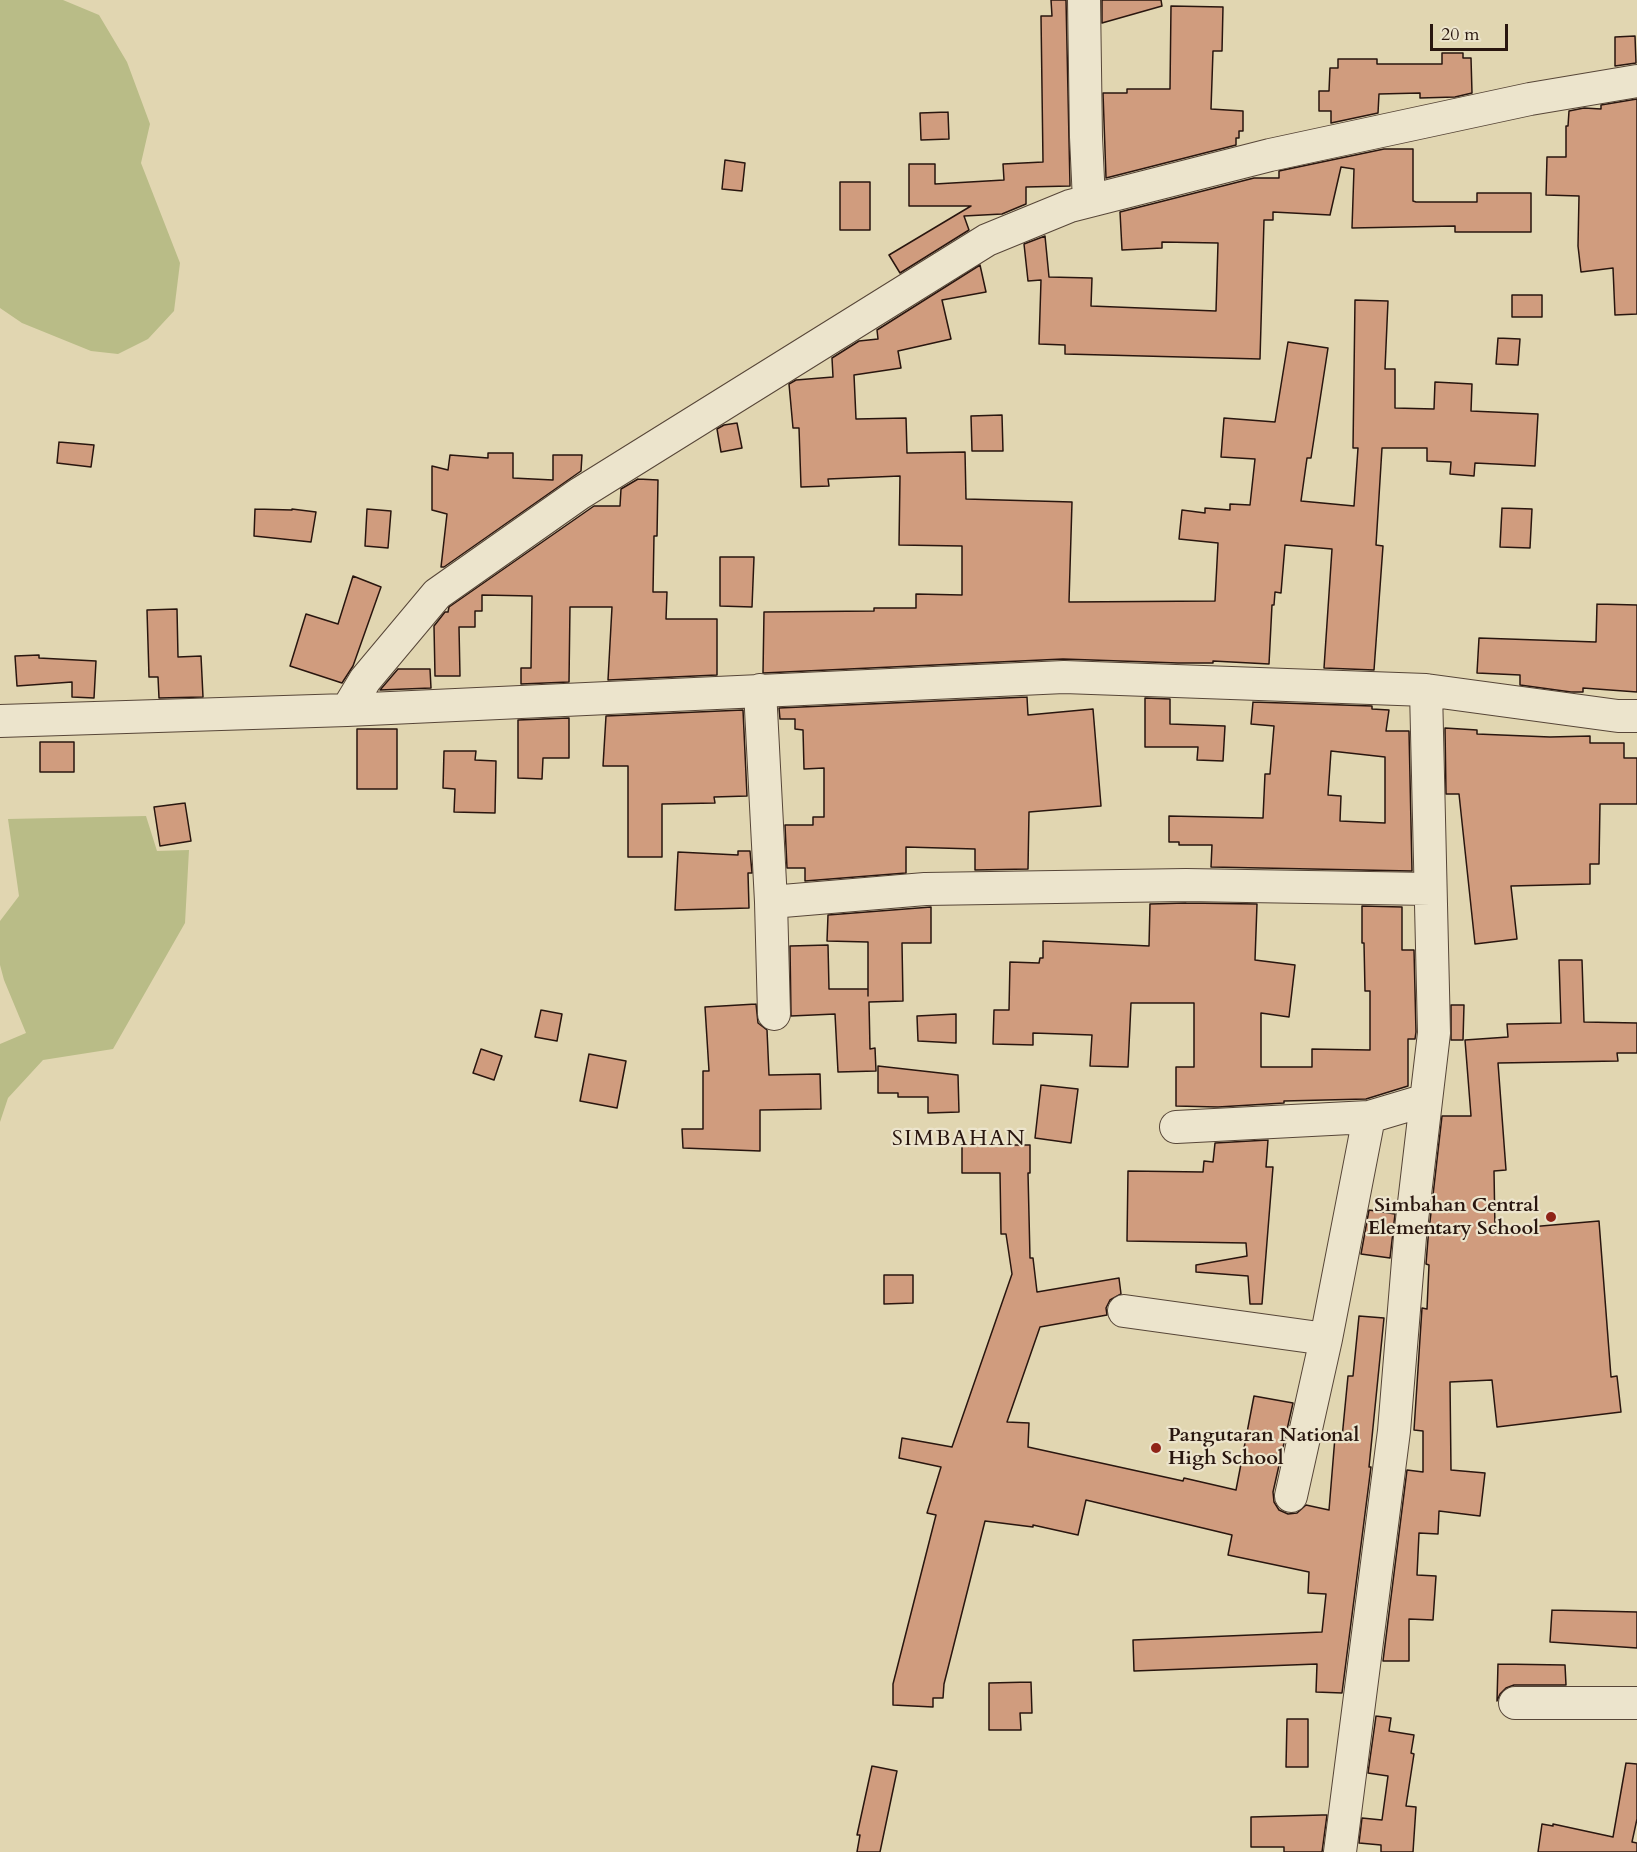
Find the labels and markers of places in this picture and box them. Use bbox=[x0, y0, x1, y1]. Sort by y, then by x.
place label: Simbahan Central Elementary School bbox=[1367, 1194, 1539, 1241]
marker: Simbahan Central Elementary School bbox=[1544, 1210, 1558, 1224]
place label: Pangutaran National High School bbox=[1168, 1424, 1359, 1471]
marker: Pangutaran National High School bbox=[1149, 1441, 1163, 1455]

